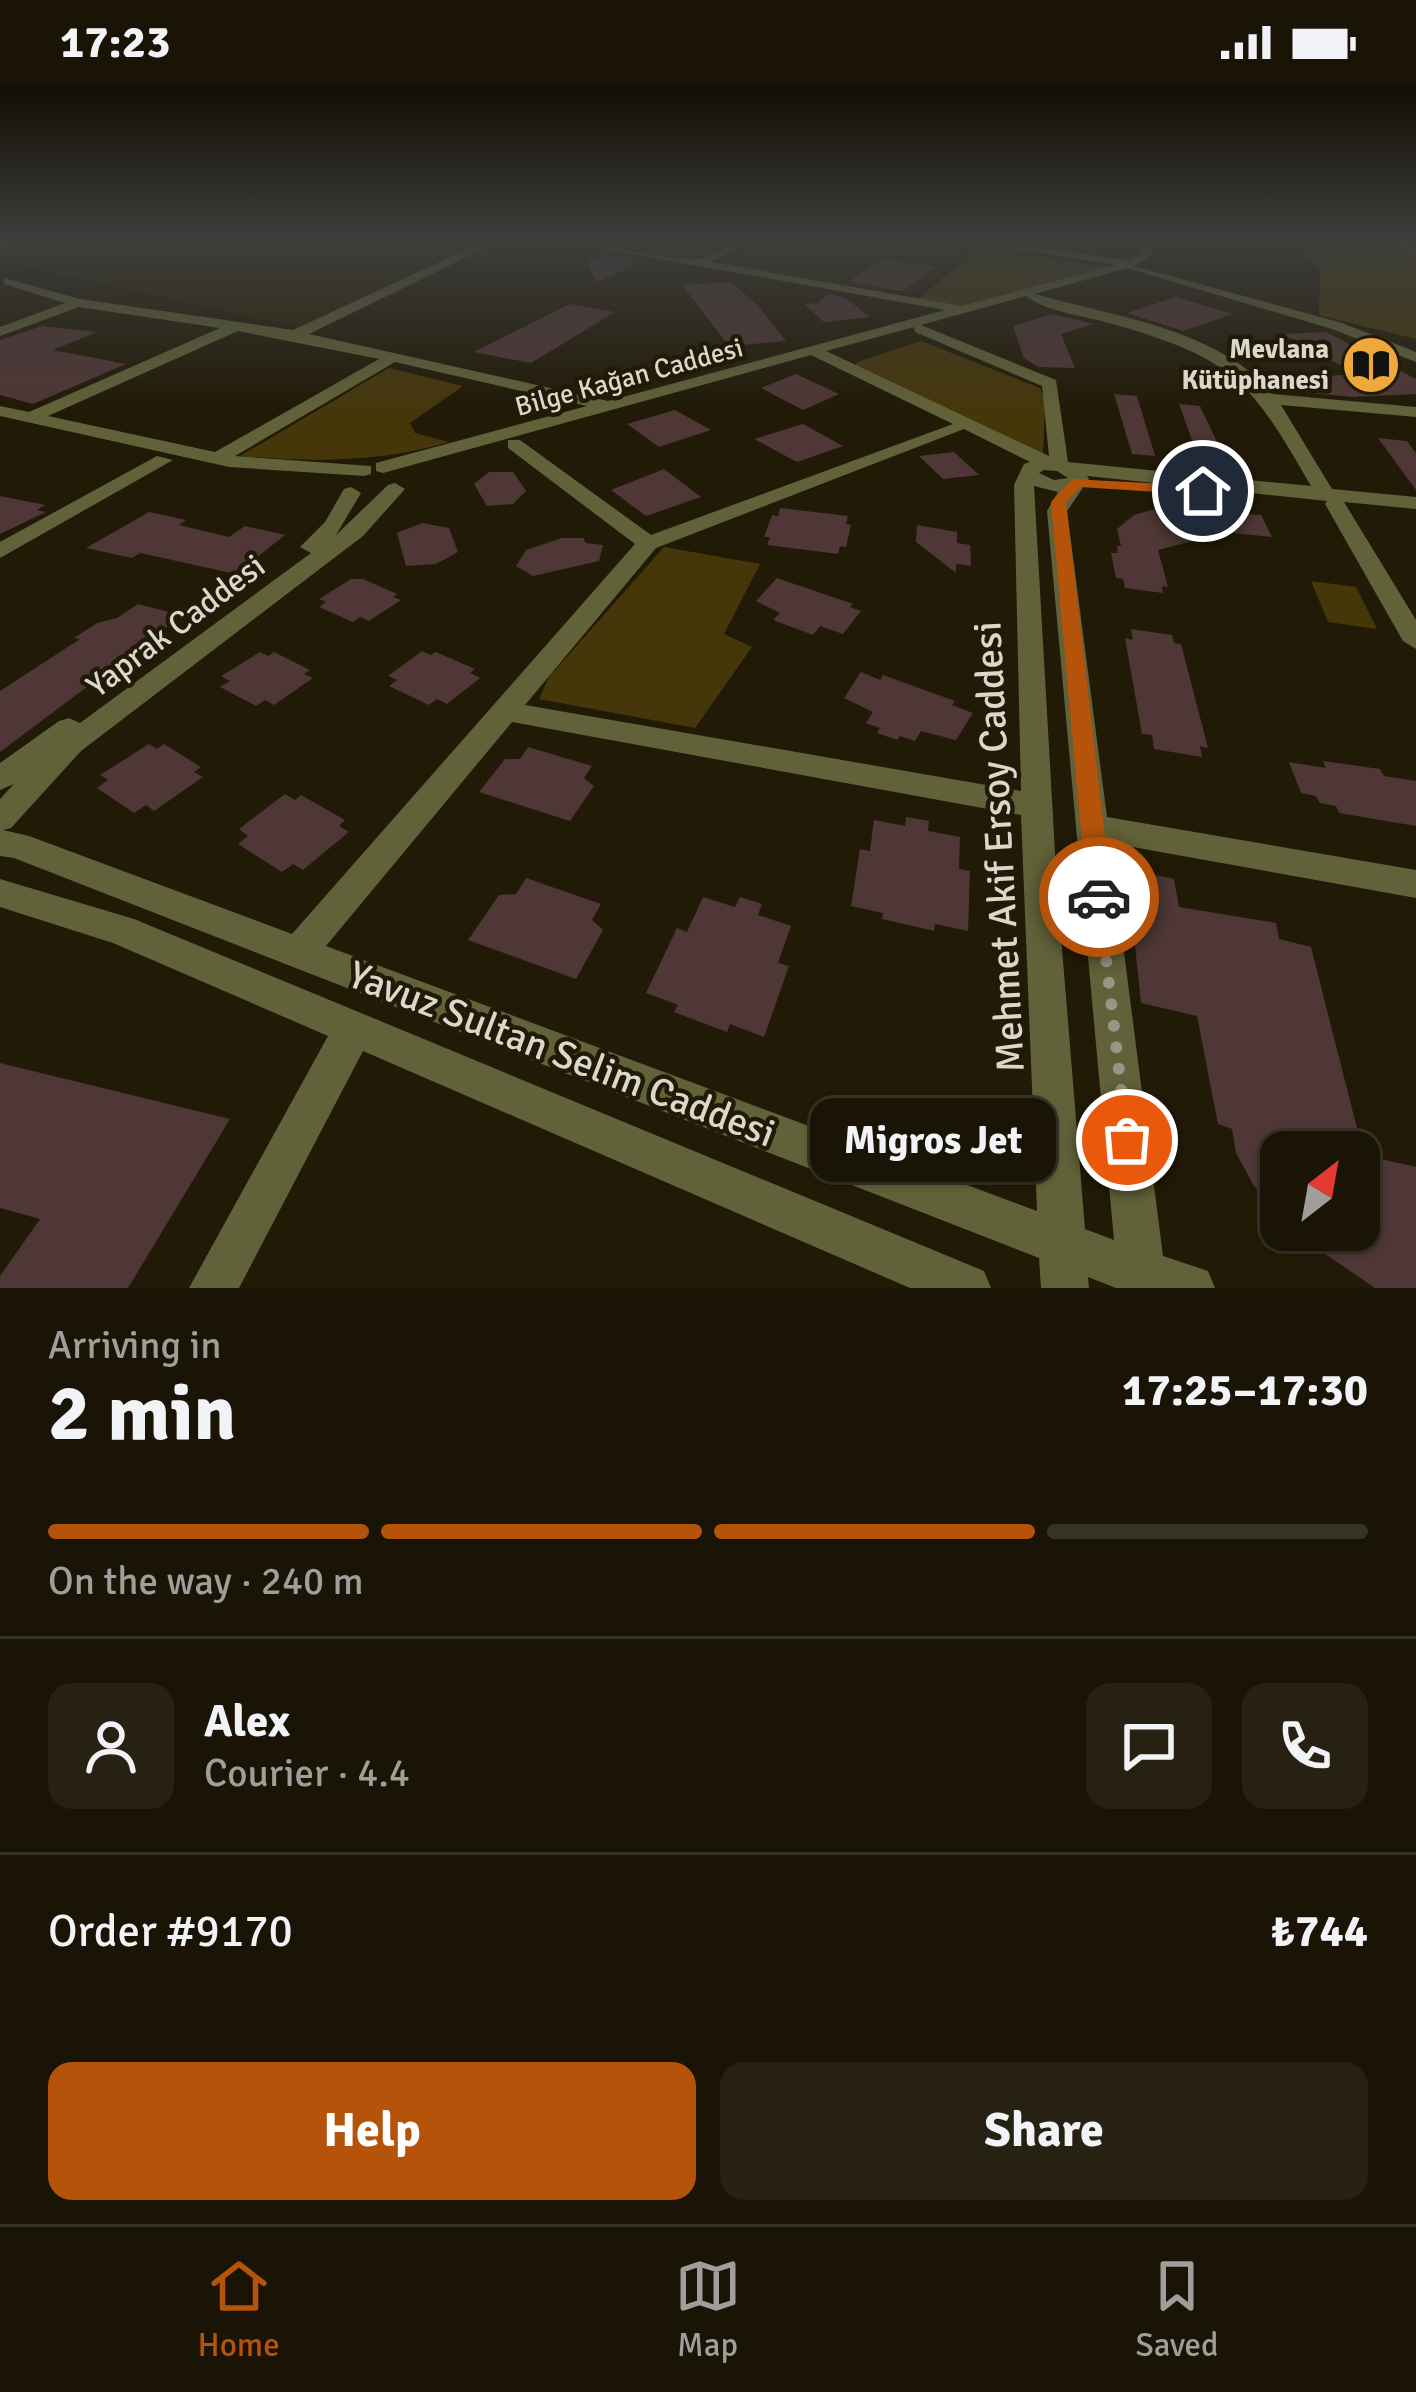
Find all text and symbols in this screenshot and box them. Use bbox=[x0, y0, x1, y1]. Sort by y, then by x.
text: 17:23 bbox=[60, 15, 170, 70]
street label: Bilge Kağan Caddesi bbox=[512, 331, 747, 424]
place label: Mevlana Kütüphanesi bbox=[1182, 333, 1329, 397]
library icon: Mevlana Kütüphanesi bbox=[1340, 334, 1402, 396]
pin bbox=[1152, 440, 1254, 542]
icon: home bbox=[1170, 458, 1236, 524]
street label: Yaprak Caddesi bbox=[79, 546, 273, 707]
street label: Mehmet Akif Ersoy Caddesi bbox=[963, 620, 1035, 1074]
courier bbox=[1039, 837, 1159, 957]
icon: car bbox=[1066, 864, 1132, 930]
street label: Yavuz Sultan Selim Caddesi bbox=[341, 950, 782, 1158]
pin bbox=[1076, 1089, 1178, 1191]
callout: Migros Jet bbox=[809, 1098, 1055, 1182]
icon: bag bbox=[1094, 1107, 1160, 1173]
text: Migros Jet bbox=[844, 1116, 1022, 1164]
north arrow bbox=[1260, 1131, 1380, 1251]
map controls bbox=[1260, 1131, 1380, 1251]
text: Arriving in bbox=[48, 1321, 222, 1369]
text: 17:25–17:30 bbox=[1122, 1363, 1368, 1418]
text: 2 min bbox=[48, 1366, 236, 1462]
text: On the way · 240 m bbox=[48, 1557, 364, 1605]
button: person bbox=[48, 1683, 174, 1809]
button: chat bbox=[1086, 1683, 1212, 1809]
button: phone bbox=[1242, 1683, 1368, 1809]
text: Alex bbox=[204, 1694, 290, 1749]
text: Courier · 4.4 bbox=[204, 1749, 410, 1797]
text: Order #9170 bbox=[48, 1904, 293, 1959]
text: ₺744 bbox=[1271, 1904, 1368, 1959]
button: Help bbox=[48, 2062, 696, 2200]
button: Share bbox=[720, 2062, 1368, 2200]
tab: Home bbox=[197, 2253, 280, 2366]
tab: Map bbox=[675, 2253, 741, 2366]
tab: Saved bbox=[1135, 2253, 1219, 2366]

